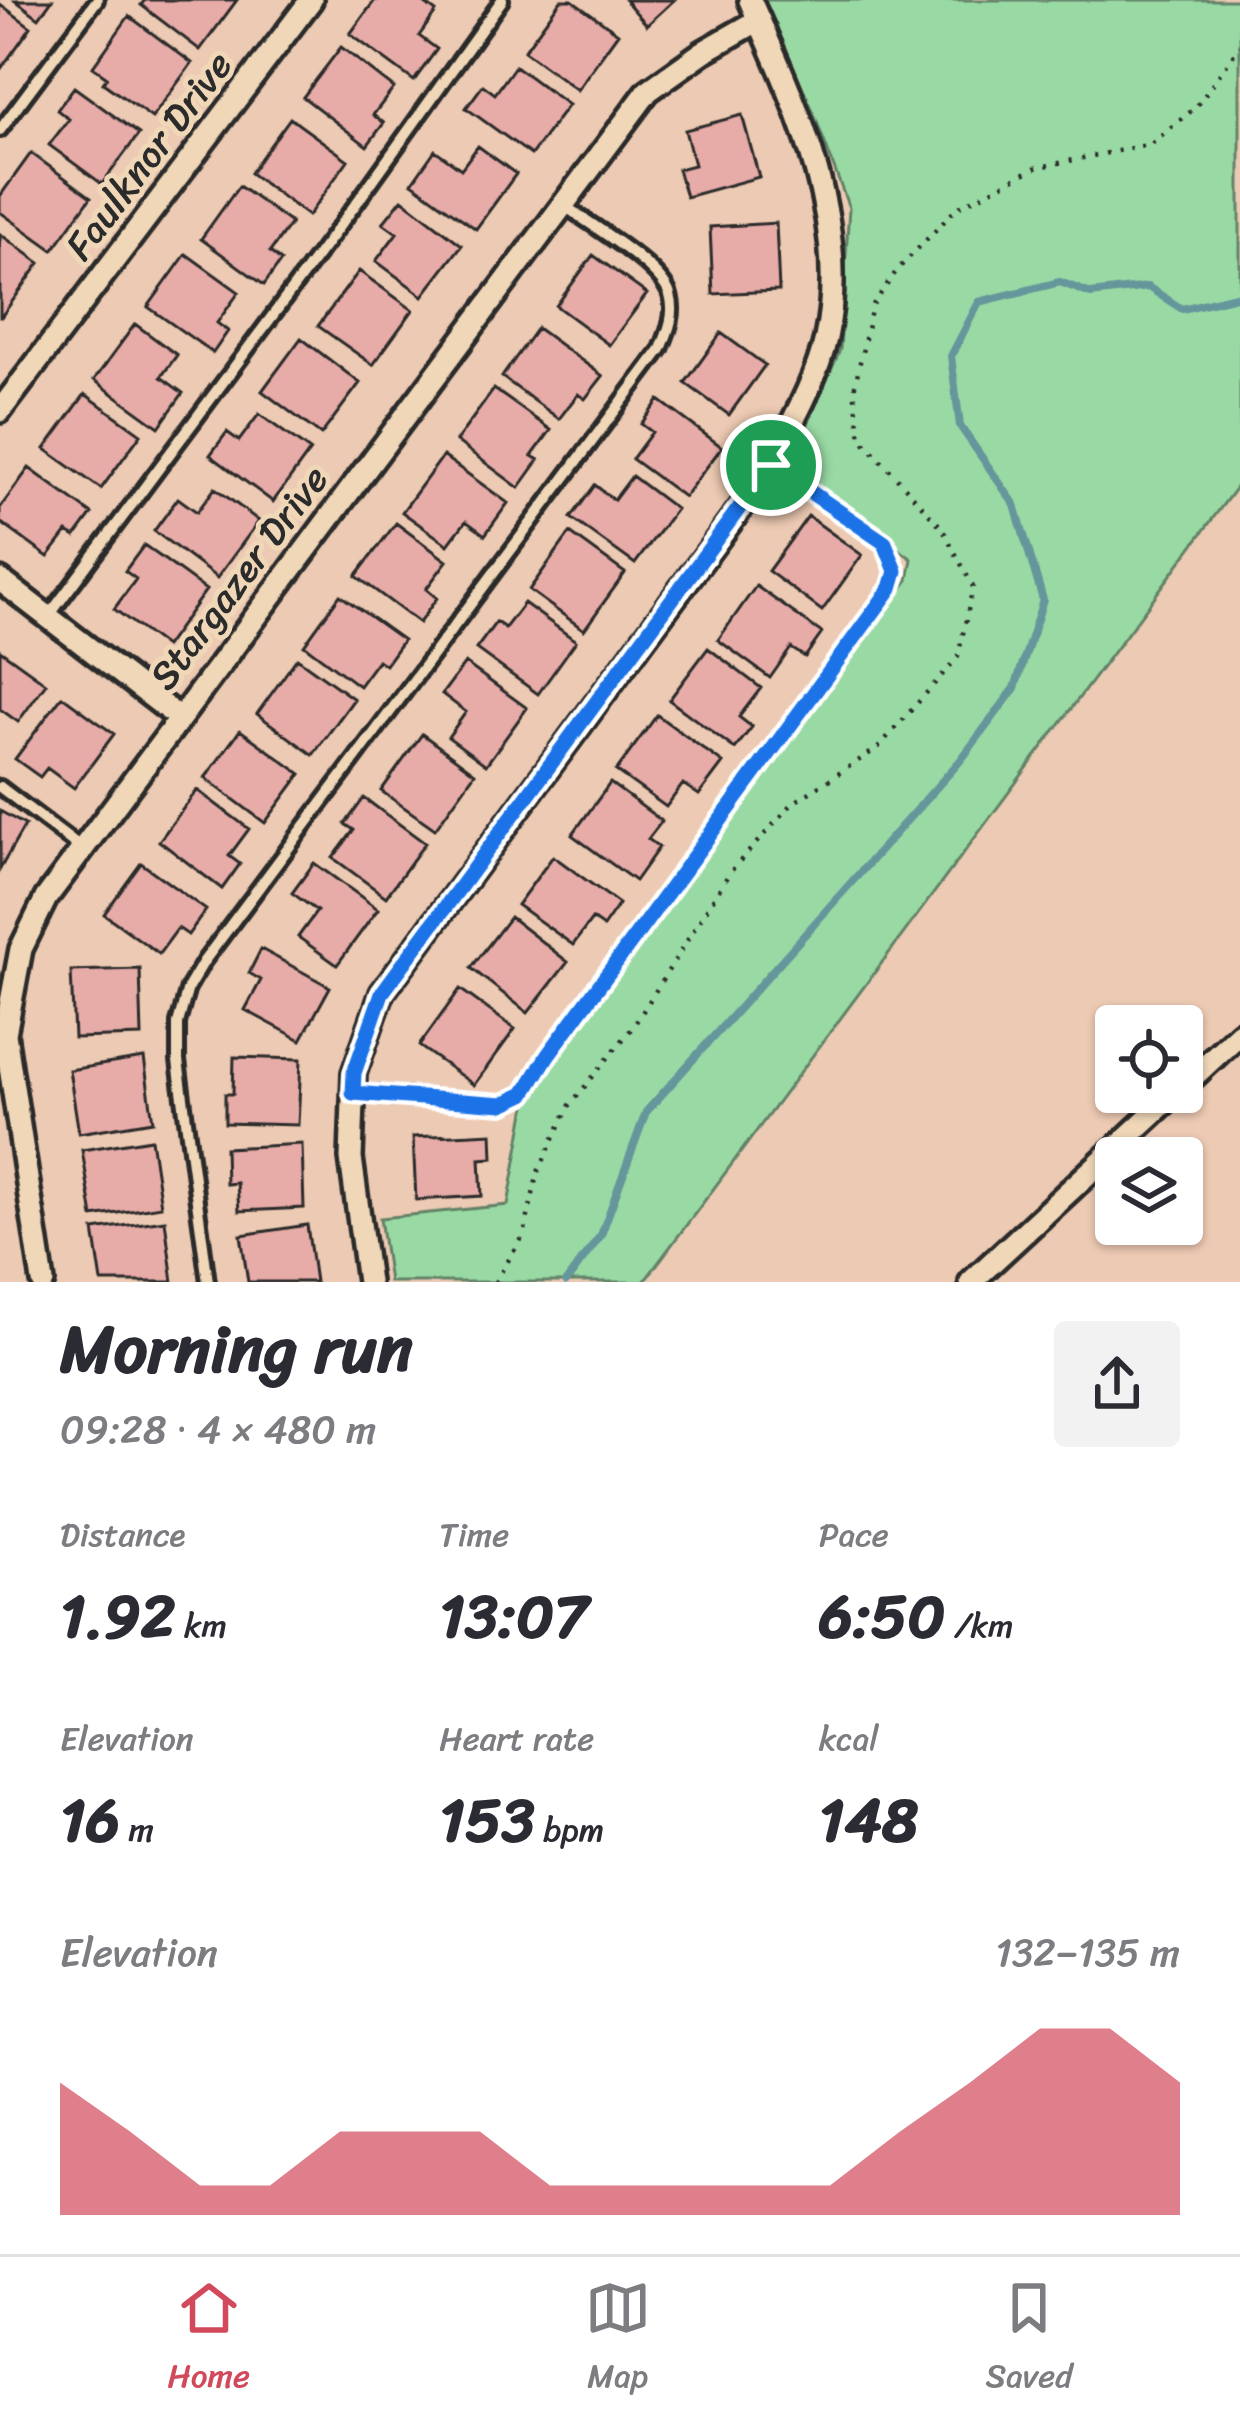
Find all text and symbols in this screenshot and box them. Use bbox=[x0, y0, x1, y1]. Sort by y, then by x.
street label: Faulknor Drive bbox=[46, 35, 251, 275]
pin bbox=[720, 414, 822, 516]
icon: arrive bbox=[738, 432, 804, 498]
street label: Stargazer Drive bbox=[130, 449, 347, 705]
map controls bbox=[1095, 1005, 1203, 1245]
button: locate bbox=[1095, 1005, 1203, 1113]
button: layers bbox=[1095, 1137, 1203, 1245]
text: Morning run bbox=[60, 1291, 413, 1408]
button: share bbox=[1054, 1321, 1180, 1447]
text: 09:28 · 4 × 480 m bbox=[60, 1395, 376, 1464]
text: Distance bbox=[60, 1506, 185, 1564]
text: Time bbox=[439, 1506, 509, 1564]
text: Pace bbox=[819, 1506, 889, 1564]
text: 1.92 bbox=[60, 1564, 175, 1670]
text: 13:07 bbox=[439, 1564, 588, 1670]
text: 6:50 bbox=[819, 1564, 945, 1670]
text: km bbox=[175, 1597, 227, 1655]
text: /km bbox=[945, 1597, 1013, 1655]
text: Elevation bbox=[60, 1710, 194, 1768]
text: Heart rate bbox=[439, 1710, 594, 1768]
text: kcal bbox=[819, 1710, 879, 1768]
text: 16 bbox=[60, 1768, 120, 1874]
text: 153 bbox=[439, 1768, 535, 1874]
text: 148 bbox=[819, 1768, 918, 1874]
text: m bbox=[120, 1801, 154, 1859]
text: bpm bbox=[535, 1801, 604, 1859]
text: Elevation bbox=[60, 1918, 218, 1987]
text: 132–135 m bbox=[995, 1918, 1180, 1987]
tab: Home bbox=[167, 2275, 250, 2405]
tab: Map bbox=[585, 2275, 651, 2405]
tab: Saved bbox=[986, 2275, 1073, 2405]

